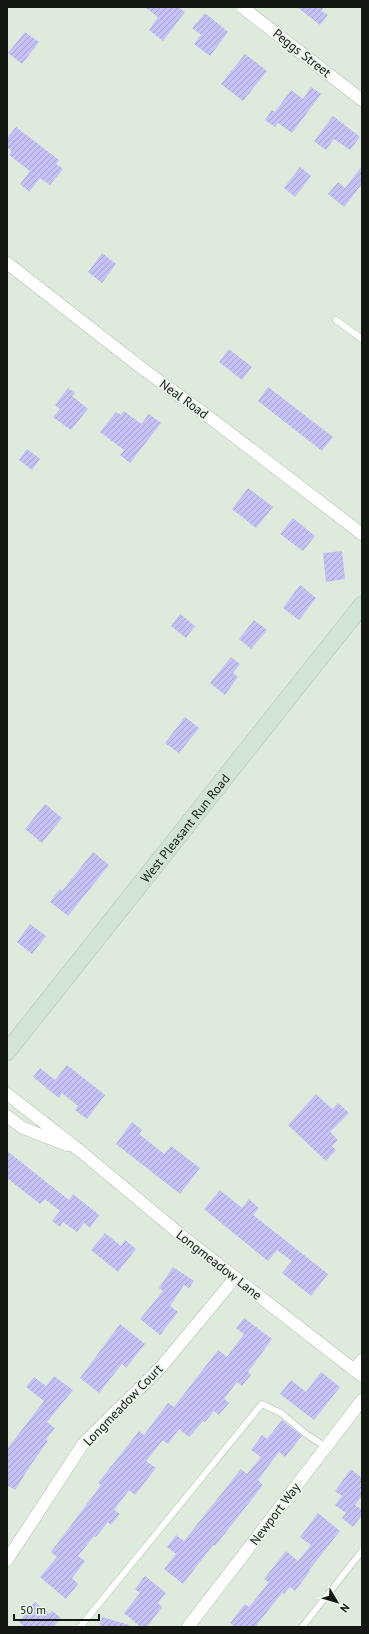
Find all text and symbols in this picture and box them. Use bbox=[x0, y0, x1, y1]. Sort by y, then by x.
street label: Peggs Street bbox=[269, 25, 335, 81]
street label: Neal Road bbox=[156, 375, 212, 423]
street label: West Pleasant Run Road bbox=[137, 770, 233, 886]
street label: Longmeadow Lane bbox=[173, 1226, 265, 1304]
street label: Longmeadow Court bbox=[80, 1360, 167, 1450]
street label: Newport Way bbox=[246, 1479, 304, 1549]
north arrow bbox=[317, 1582, 357, 1622]
scale bar bbox=[14, 1596, 99, 1622]
text: N bbox=[337, 1601, 353, 1615]
text: 50 m bbox=[20, 1602, 46, 1617]

